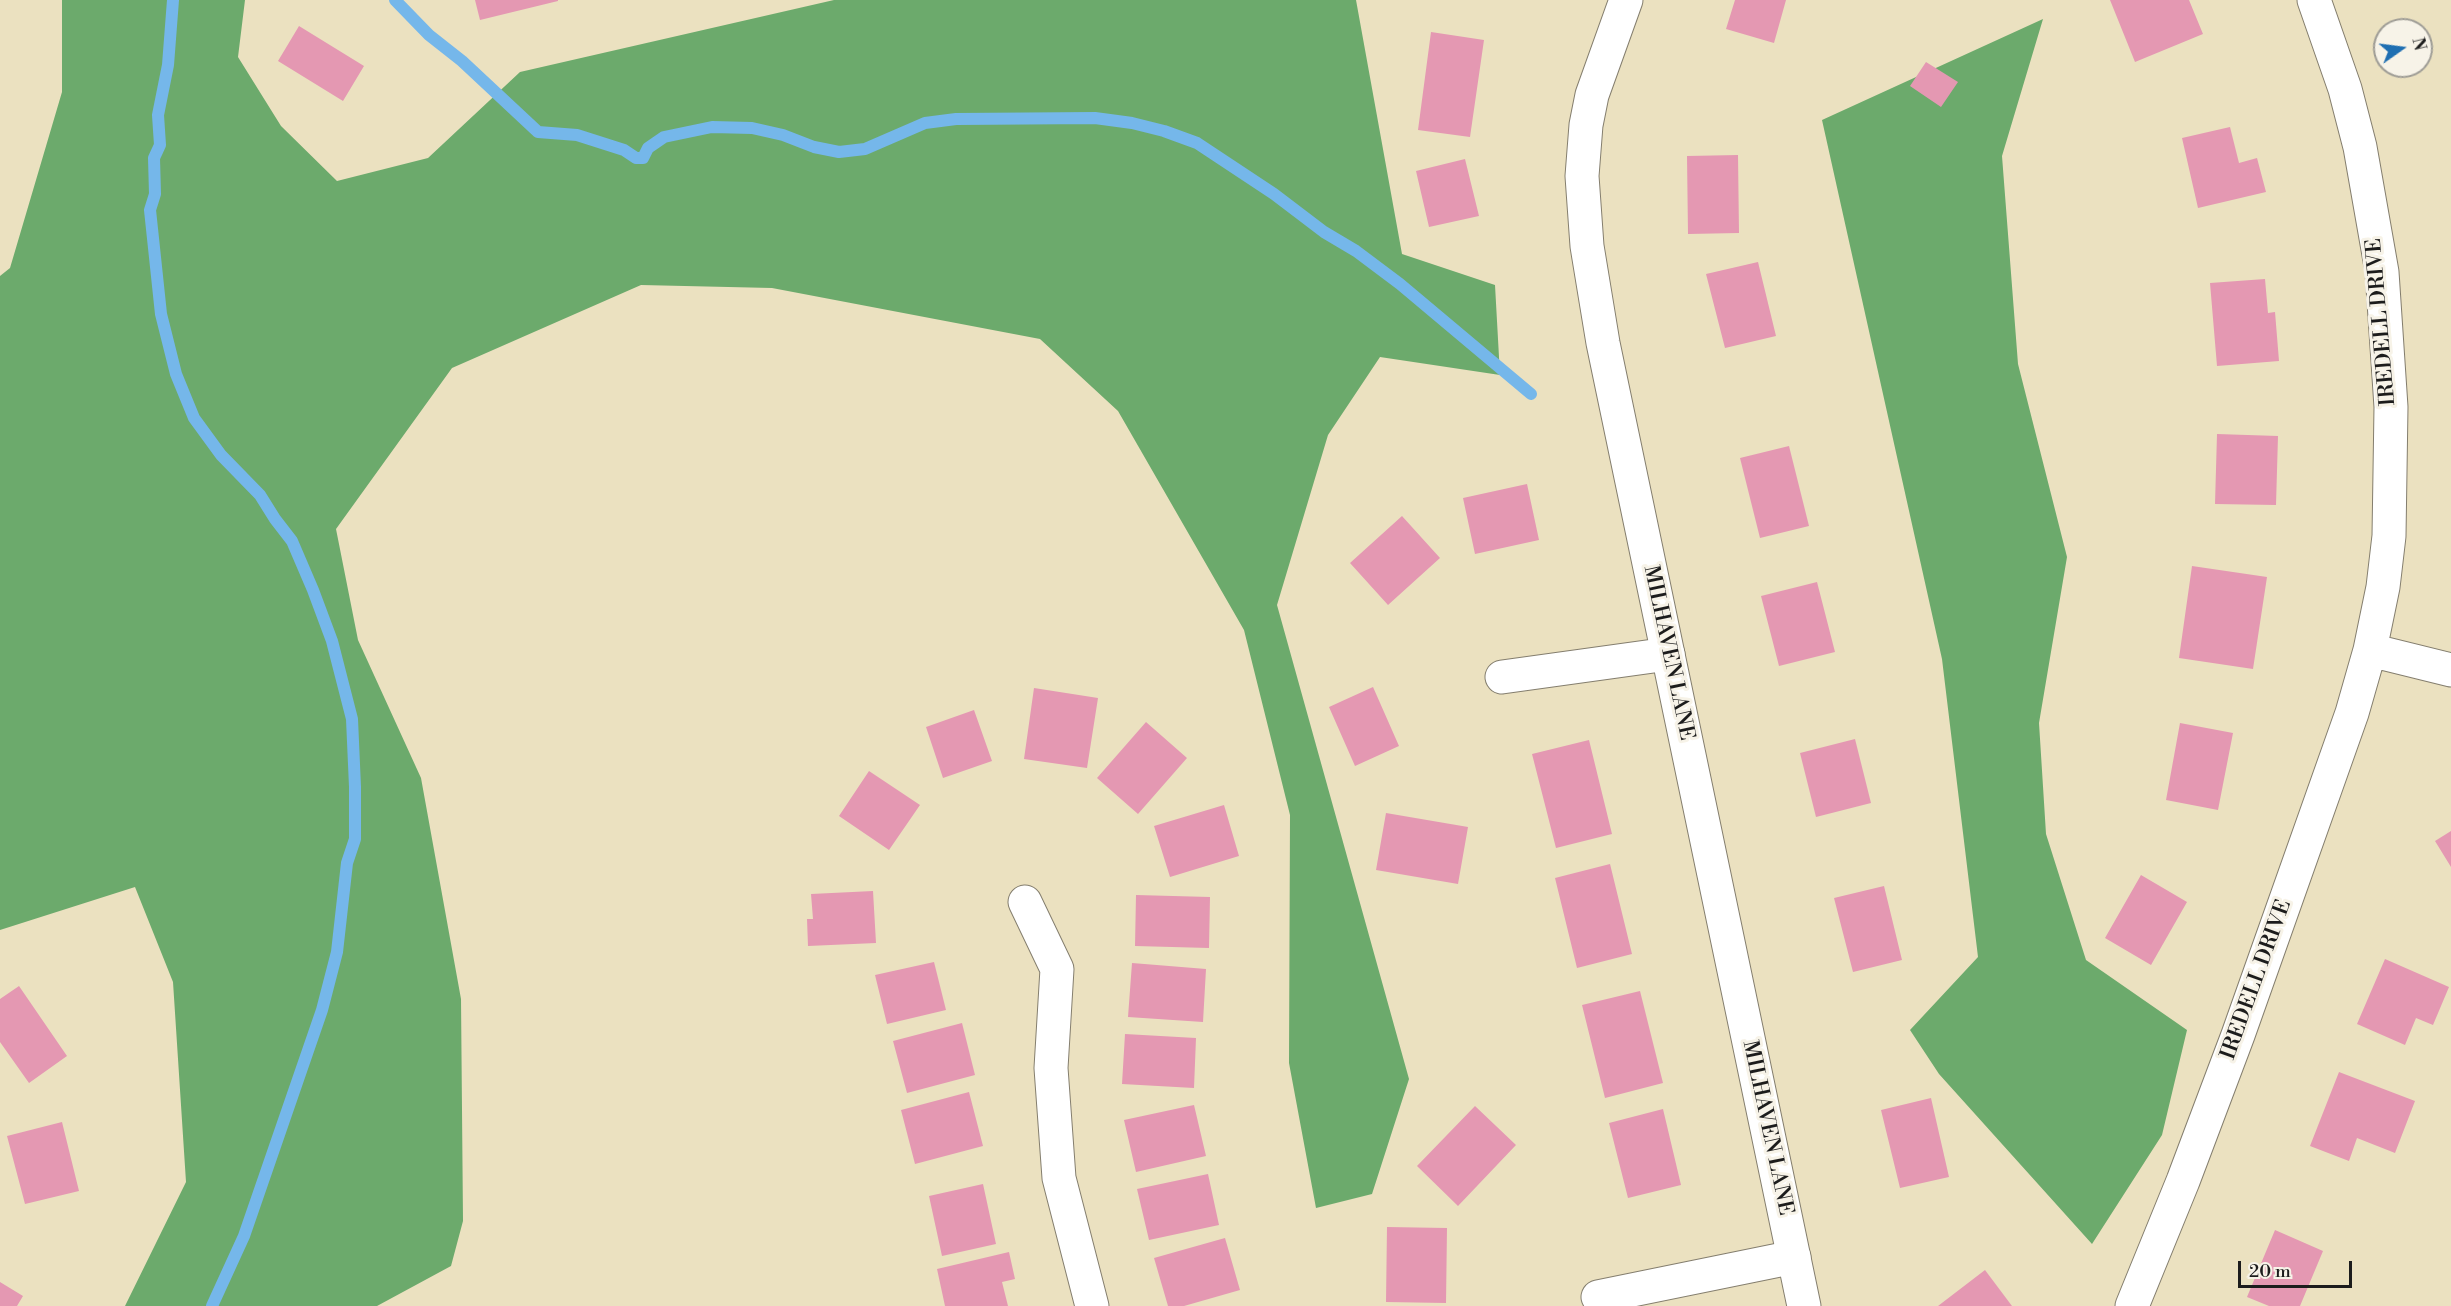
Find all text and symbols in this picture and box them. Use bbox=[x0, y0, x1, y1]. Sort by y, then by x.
north arrow bbox=[2373, 18, 2433, 78]
text: N bbox=[2407, 36, 2430, 53]
street label: IREDELL DRIVE bbox=[2362, 237, 2402, 407]
street label: MILHAVEN LANE bbox=[1637, 563, 1699, 743]
street label: IREDELL DRIVE bbox=[2216, 897, 2298, 1063]
street label: MILHAVEN LANE bbox=[1736, 1038, 1798, 1218]
scale bar bbox=[2241, 1249, 2355, 1287]
text: 20 m bbox=[2249, 1260, 2291, 1283]

